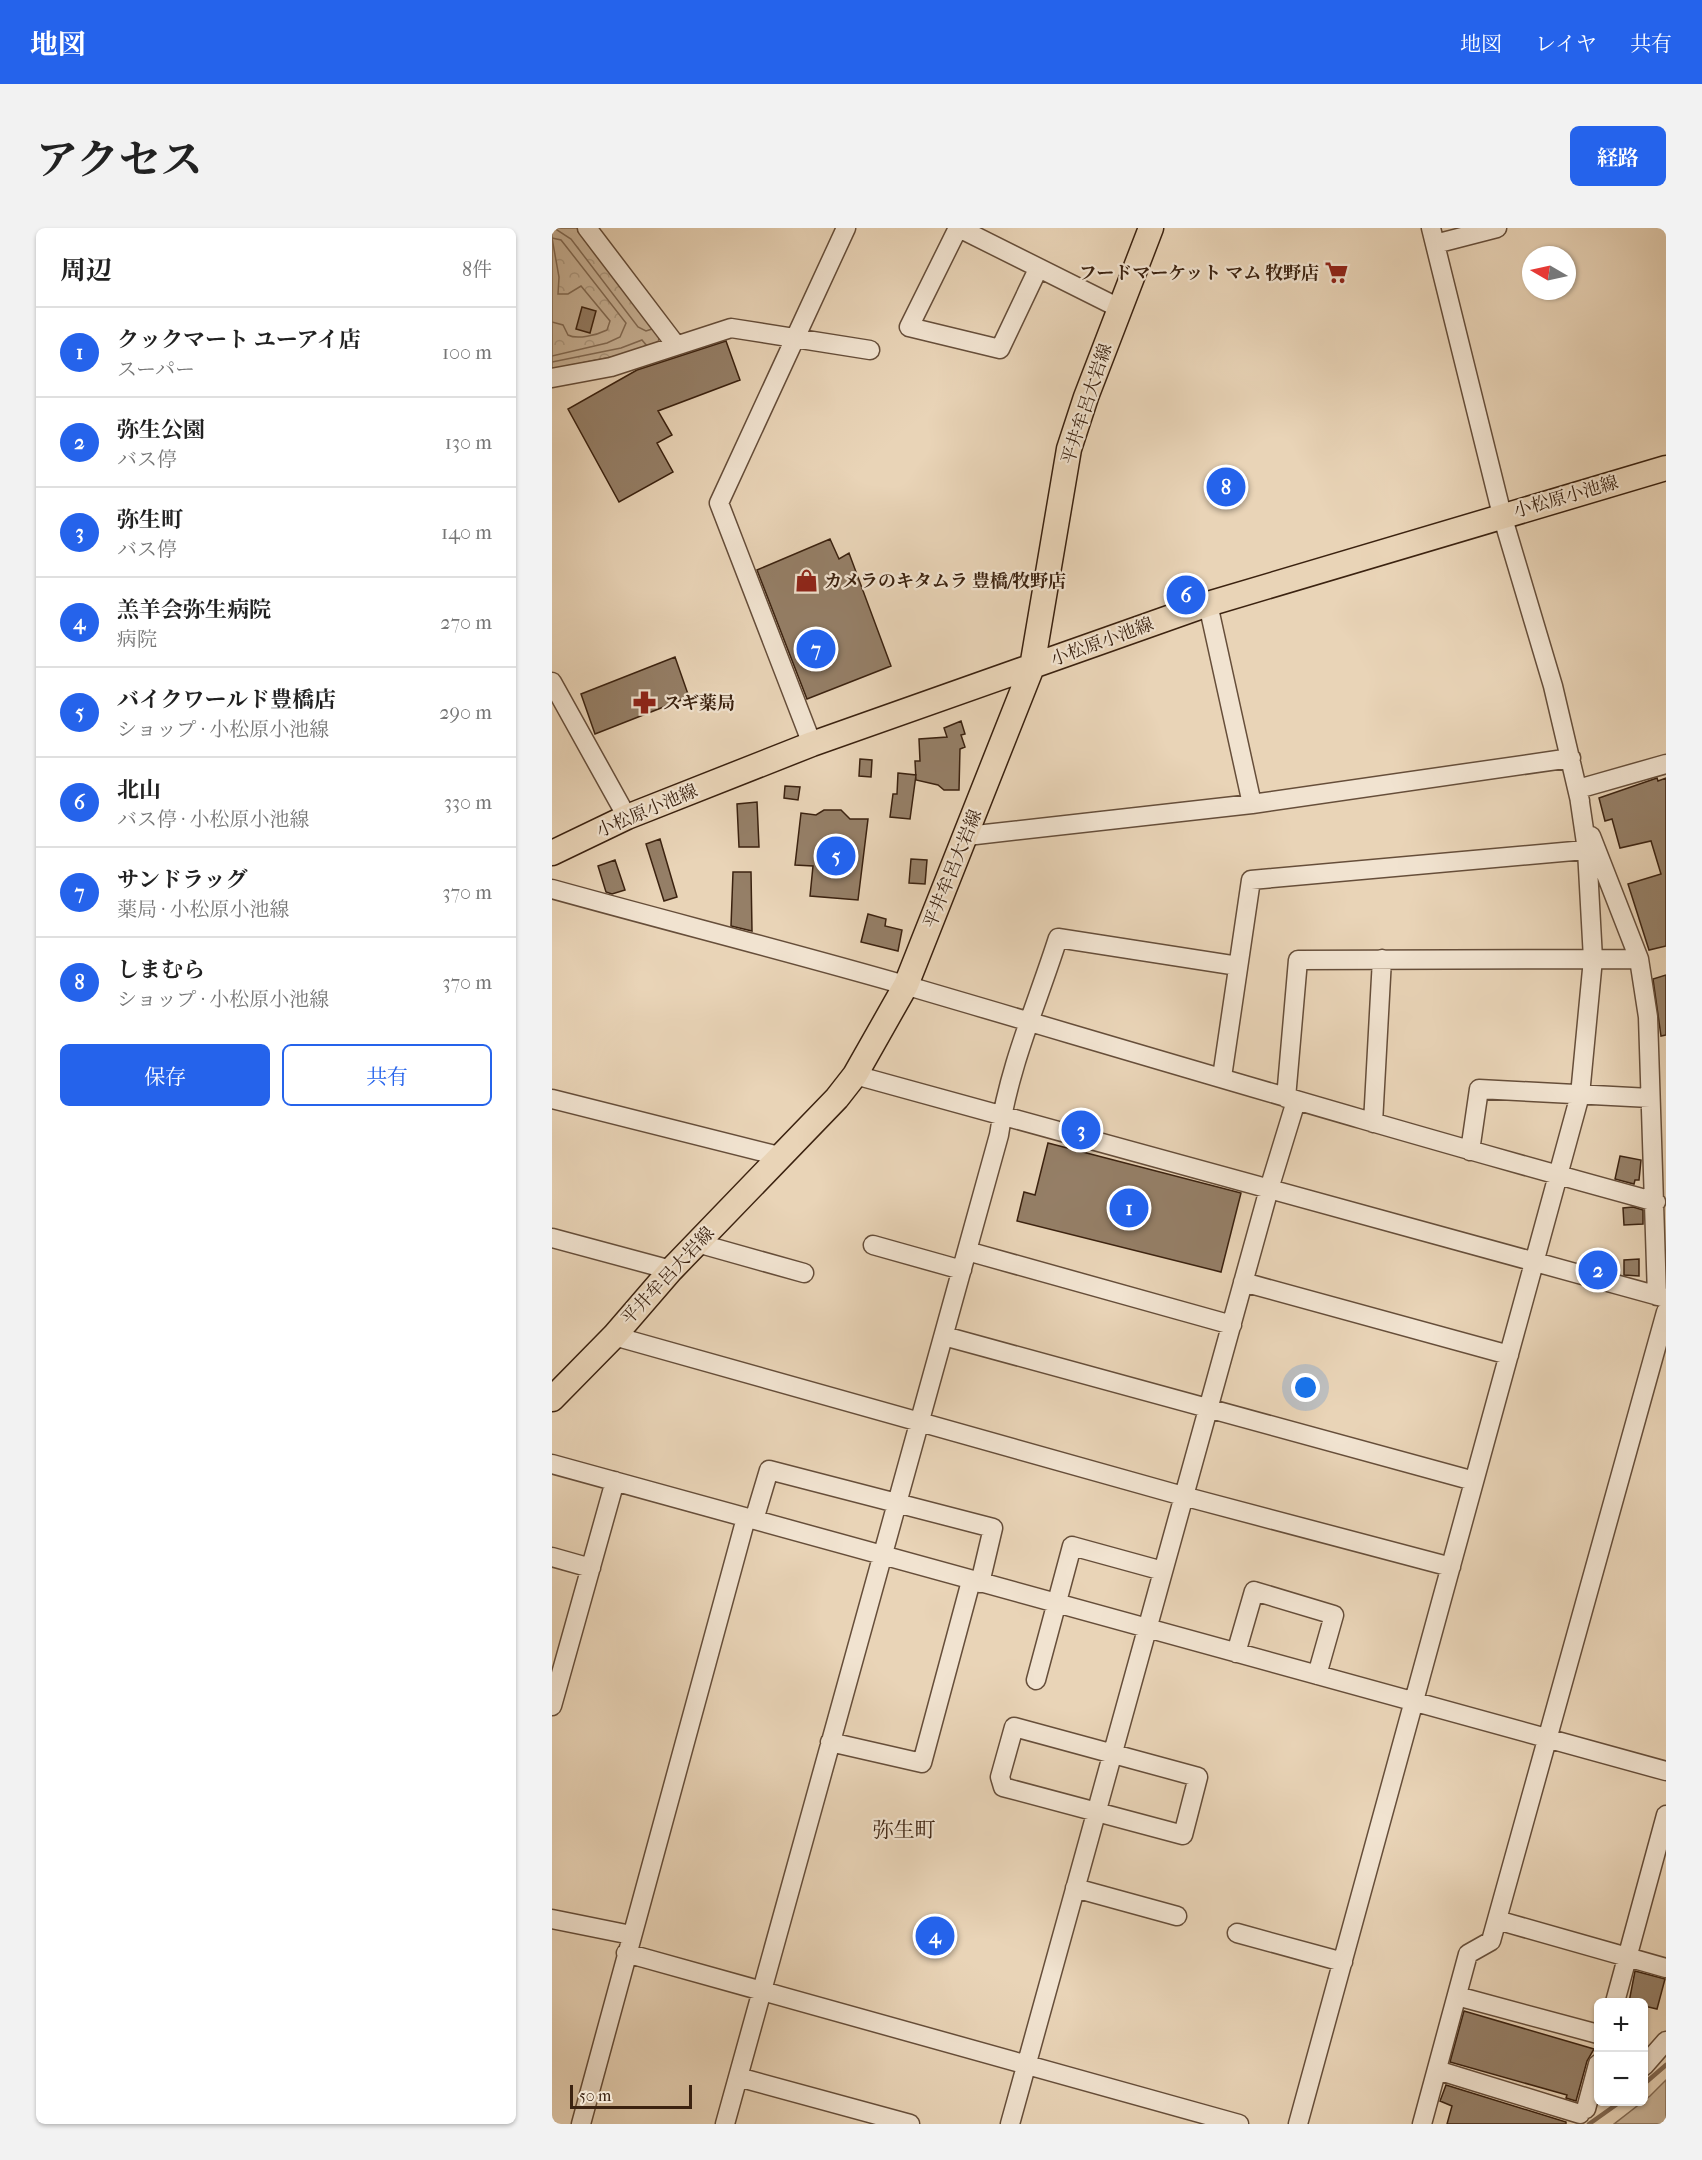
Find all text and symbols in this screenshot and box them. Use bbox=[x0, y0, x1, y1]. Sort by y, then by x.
text: 地図 bbox=[30, 28, 86, 61]
text: 地図 bbox=[1460, 32, 1502, 56]
text: レイヤ bbox=[1535, 32, 1597, 56]
text: 共有 bbox=[1630, 32, 1672, 56]
button: 経路 bbox=[1570, 126, 1666, 186]
text: アクセス bbox=[36, 136, 203, 185]
north arrow bbox=[1522, 246, 1576, 300]
text: 周辺 bbox=[60, 255, 112, 286]
text: 8件 bbox=[462, 258, 492, 281]
supermarket icon: フードマーケット マム 牧野店 bbox=[1324, 260, 1350, 286]
place label: フードマーケット マム 牧野店 bbox=[1079, 263, 1319, 284]
text: クックマート ユーアイ店 bbox=[117, 327, 361, 353]
text: 1 bbox=[76, 341, 83, 364]
text: 100 m bbox=[442, 341, 492, 364]
street label: 平井牟呂大岩線 bbox=[1058, 341, 1116, 467]
text: スーパー bbox=[117, 358, 195, 381]
text: 弥生公園 bbox=[117, 417, 205, 443]
text: 2 bbox=[74, 431, 85, 454]
text: 130 m bbox=[445, 431, 492, 454]
text: バス停 bbox=[117, 448, 177, 471]
pin: 8 bbox=[1206, 464, 1246, 510]
street label: 小松原小池線 bbox=[1511, 472, 1621, 522]
text: 弥生町 bbox=[117, 507, 183, 533]
text: 3 bbox=[75, 521, 84, 544]
text: 140 m bbox=[441, 521, 492, 544]
text: バス停 bbox=[117, 538, 177, 561]
shop icon: カメラのキタムラ 豊橋/牧野店 bbox=[793, 568, 819, 594]
place label: カメラのキタムラ 豊橋/牧野店 bbox=[824, 571, 1066, 592]
pin: 6 bbox=[1166, 572, 1206, 617]
text: 羔羊会弥生病院 bbox=[117, 597, 271, 623]
text: 4 bbox=[74, 611, 85, 634]
text: 270 m bbox=[440, 611, 492, 634]
street label: 小松原小池線 bbox=[1048, 614, 1156, 670]
pin: 7 bbox=[796, 626, 836, 672]
text: 病院 bbox=[117, 628, 157, 651]
text: バイクワールド豊橋店 bbox=[117, 687, 336, 713]
pharmacy icon: スギ薬局 bbox=[632, 690, 658, 716]
place label: スギ薬局 bbox=[663, 693, 735, 714]
text: 5 bbox=[75, 701, 84, 724]
text: 290 m bbox=[439, 701, 492, 724]
text: ショップ · 小松原小池線 bbox=[117, 718, 329, 741]
text: 北山 bbox=[117, 777, 161, 803]
street label: 小松原小池線 bbox=[593, 780, 701, 842]
text: 6 bbox=[74, 791, 85, 814]
text: 330 m bbox=[444, 791, 492, 814]
street label: 平井牟呂大岩線 bbox=[920, 807, 986, 931]
text: バス停 · 小松原小池線 bbox=[117, 808, 310, 831]
pin: 5 bbox=[816, 834, 856, 878]
text: サンドラッグ bbox=[117, 867, 247, 893]
text: 7 bbox=[75, 881, 84, 904]
text: 370 m bbox=[442, 881, 492, 904]
text: 薬局 · 小松原小池線 bbox=[117, 898, 290, 921]
text: しまむら bbox=[117, 957, 205, 983]
text: 8 bbox=[74, 971, 85, 994]
text: 370 m bbox=[442, 971, 492, 994]
text: ショップ · 小松原小池線 bbox=[117, 988, 329, 1011]
button: 保存 bbox=[60, 1044, 270, 1106]
button: 共有 bbox=[282, 1044, 492, 1106]
pin: 3 bbox=[1062, 1108, 1100, 1152]
pin: 1 bbox=[1110, 1186, 1148, 1230]
street label: 平井牟呂大岩線 bbox=[617, 1223, 719, 1329]
pin: 2 bbox=[1578, 1248, 1618, 1292]
your location bbox=[1291, 1373, 1320, 1402]
district label: 弥生町 bbox=[873, 1818, 936, 1842]
pin: 4 bbox=[916, 1914, 955, 1958]
map controls bbox=[1594, 1998, 1648, 2106]
button: + bbox=[1594, 1998, 1648, 2052]
button: − bbox=[1594, 2052, 1648, 2106]
scale bar bbox=[570, 2082, 692, 2110]
text: 50 m bbox=[579, 2086, 611, 2105]

